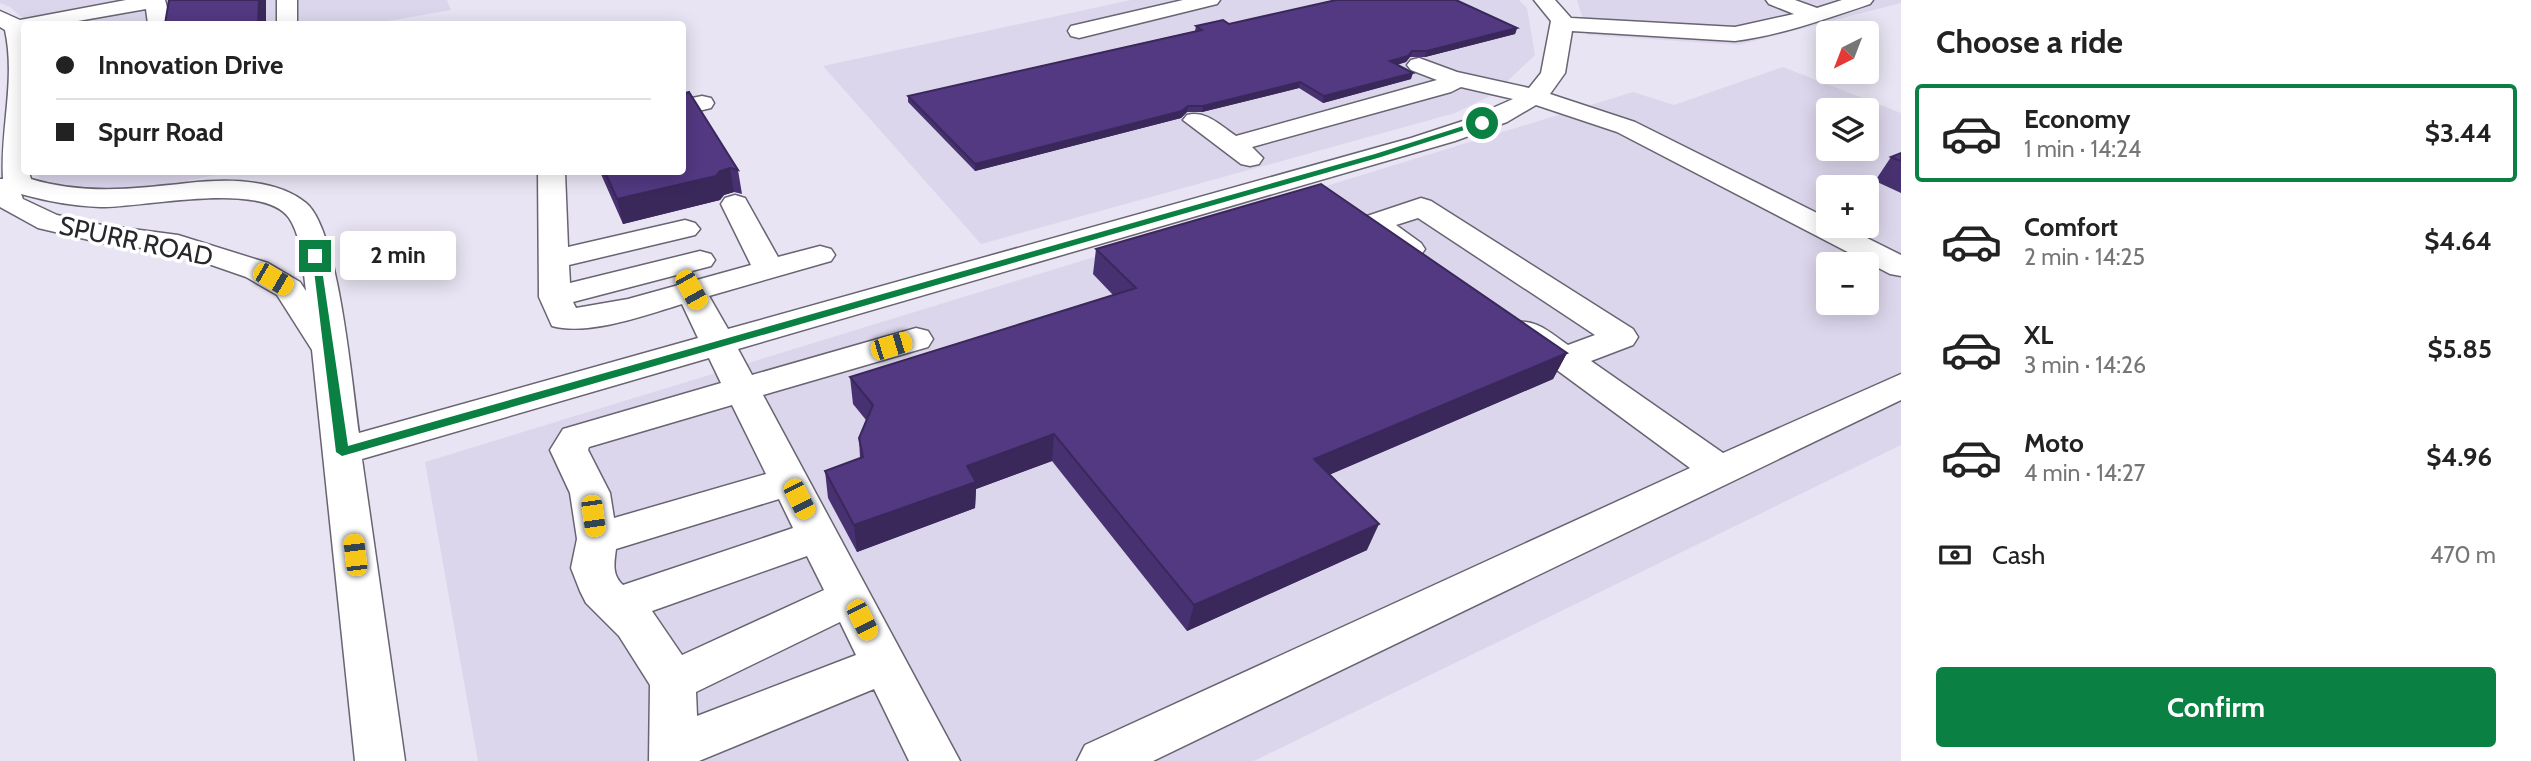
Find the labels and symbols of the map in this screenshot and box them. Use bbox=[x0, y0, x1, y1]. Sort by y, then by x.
north arrow bbox=[1816, 21, 1880, 84]
route start bbox=[1466, 107, 1498, 139]
street label: SPURR ROAD bbox=[56, 209, 216, 273]
callout: 2 min bbox=[340, 232, 455, 280]
route end bbox=[299, 240, 331, 272]
car bbox=[250, 259, 297, 299]
car bbox=[672, 267, 711, 313]
car bbox=[868, 330, 915, 362]
car bbox=[781, 476, 818, 522]
car bbox=[580, 494, 607, 538]
car bbox=[343, 533, 368, 577]
car bbox=[844, 597, 881, 643]

